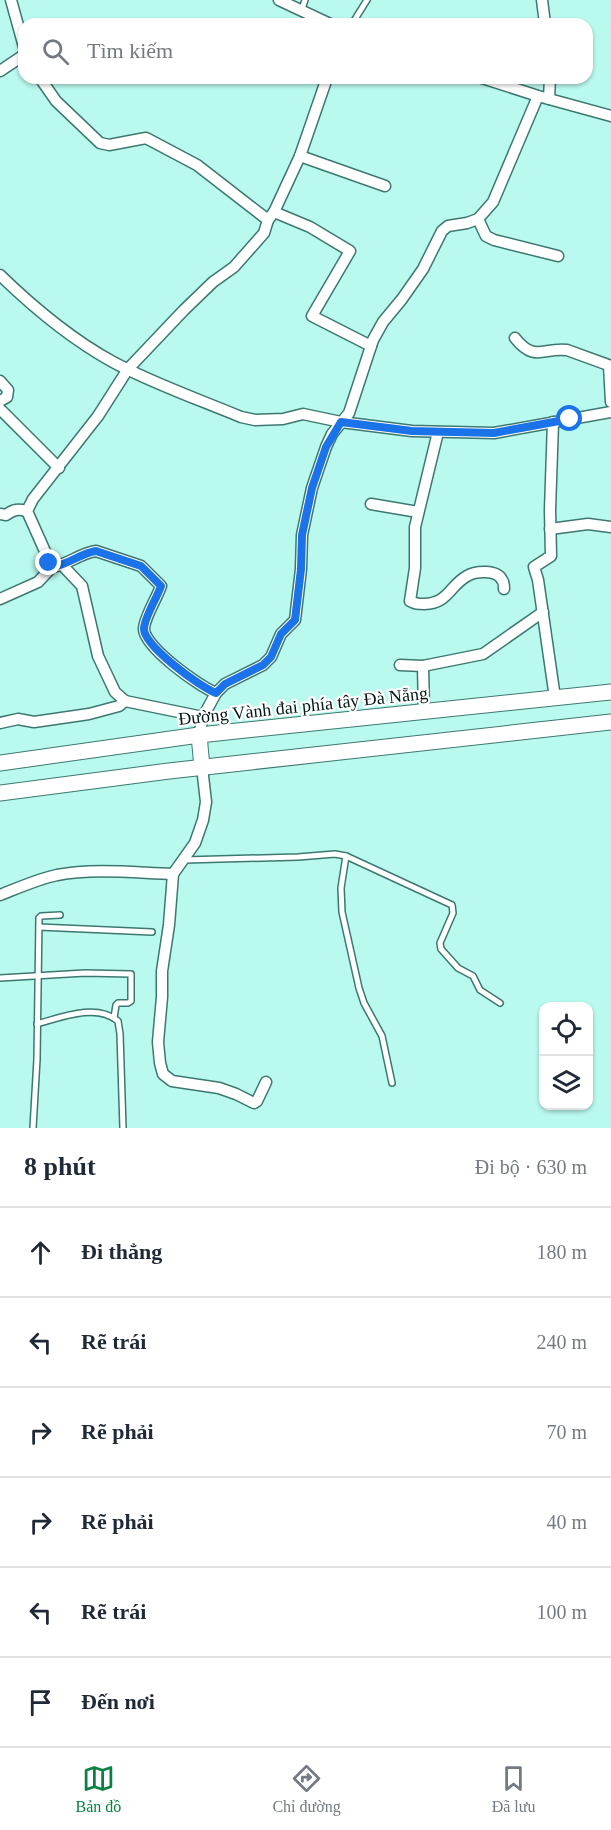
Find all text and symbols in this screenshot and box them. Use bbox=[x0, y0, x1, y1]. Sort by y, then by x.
search box bbox=[18, 18, 593, 84]
icon: search bbox=[39, 35, 72, 68]
text: Tìm kiếm bbox=[87, 38, 173, 63]
route start bbox=[556, 405, 582, 431]
route end bbox=[35, 549, 61, 575]
street label: Đường Vành đai phía tây Đà Nẵng bbox=[177, 683, 429, 729]
map controls bbox=[539, 1002, 593, 1110]
button: locate bbox=[539, 1002, 593, 1056]
button: layers bbox=[539, 1056, 593, 1110]
text: 8 phút bbox=[24, 1152, 96, 1181]
text: Đi bộ · 630 m bbox=[475, 1156, 587, 1178]
icon: ahead bbox=[24, 1236, 57, 1269]
text: Đi thẳng bbox=[81, 1239, 162, 1264]
text: 180 m bbox=[536, 1241, 587, 1263]
icon: left bbox=[24, 1326, 57, 1359]
text: Rẽ trái bbox=[81, 1329, 146, 1354]
text: 240 m bbox=[536, 1331, 587, 1353]
icon: right bbox=[24, 1416, 57, 1449]
text: Rẽ phải bbox=[81, 1419, 154, 1444]
text: 70 m bbox=[546, 1421, 587, 1443]
icon: right bbox=[24, 1506, 57, 1539]
text: Rẽ phải bbox=[81, 1509, 154, 1534]
text: 40 m bbox=[546, 1511, 587, 1533]
icon: left bbox=[24, 1596, 57, 1629]
text: Rẽ trái bbox=[81, 1599, 146, 1624]
text: 100 m bbox=[536, 1601, 587, 1623]
icon: arrive bbox=[24, 1686, 57, 1719]
text: Đến nơi bbox=[81, 1689, 155, 1714]
tab: Bản đồ bbox=[76, 1762, 121, 1816]
tab: Chỉ đường bbox=[272, 1762, 341, 1816]
tab: Đã lưu bbox=[492, 1762, 535, 1816]

